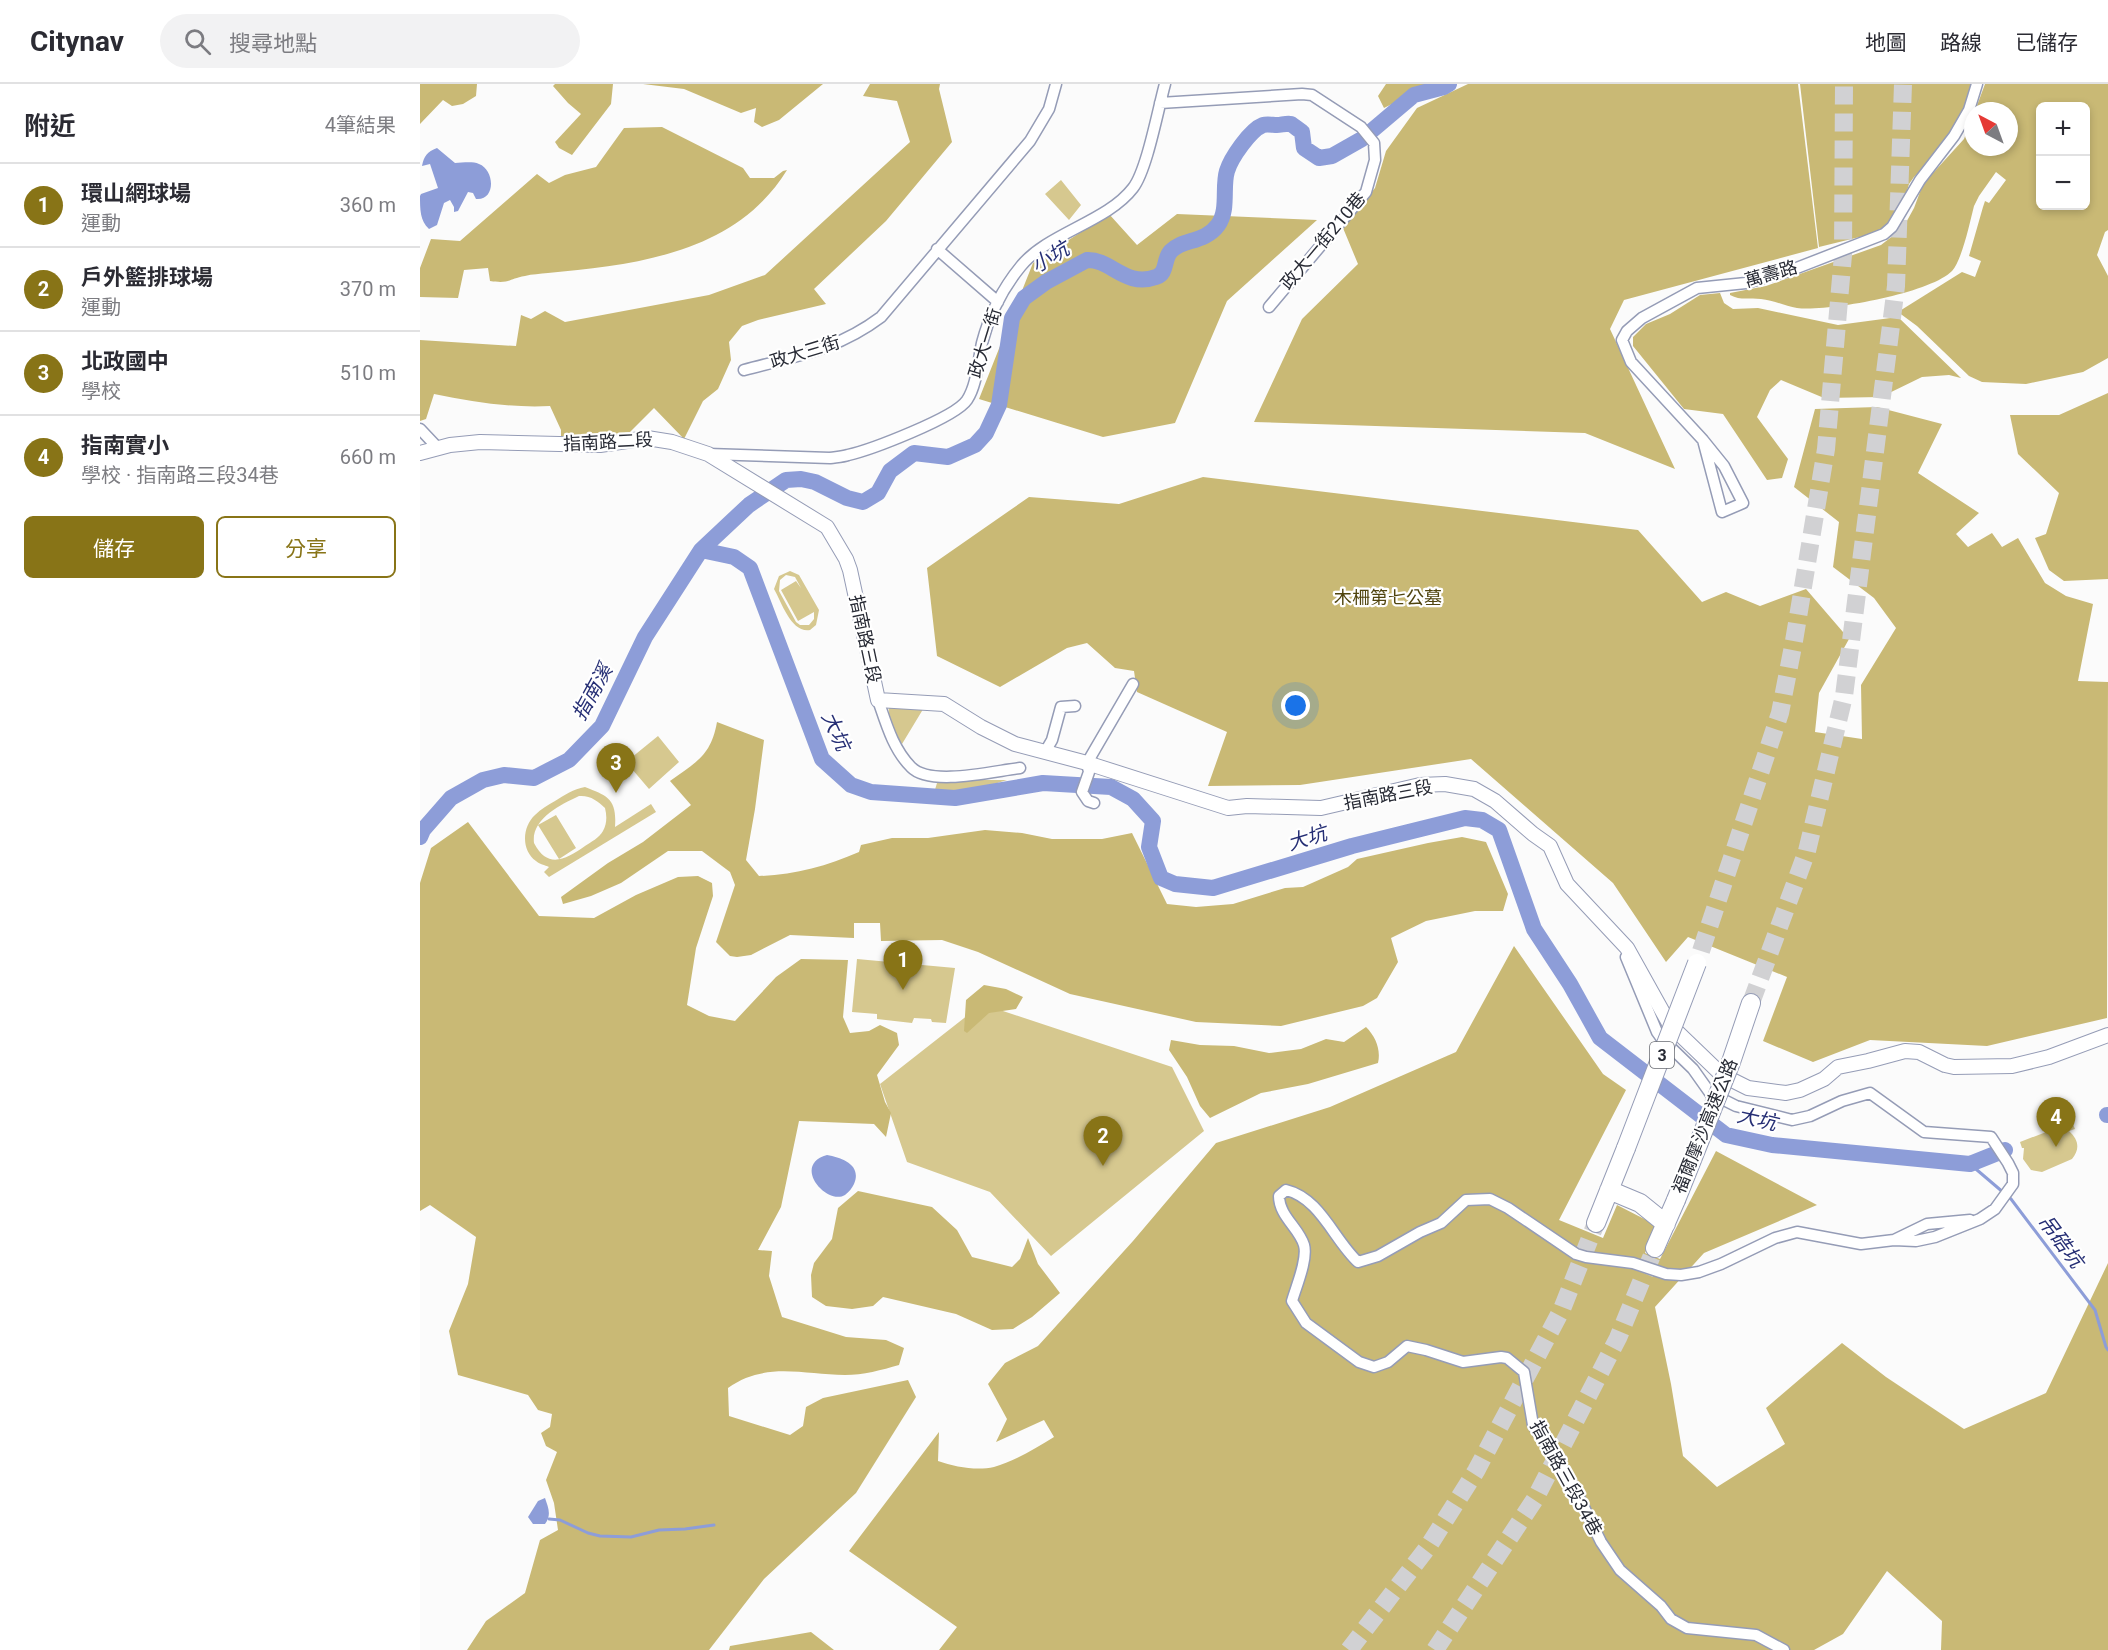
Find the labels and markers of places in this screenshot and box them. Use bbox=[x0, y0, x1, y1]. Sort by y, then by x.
pin: 3 bbox=[596, 744, 636, 793]
pin: 1 bbox=[884, 940, 922, 990]
pin: 4 bbox=[2036, 1098, 2076, 1147]
pin: 2 bbox=[1084, 1116, 1122, 1166]

